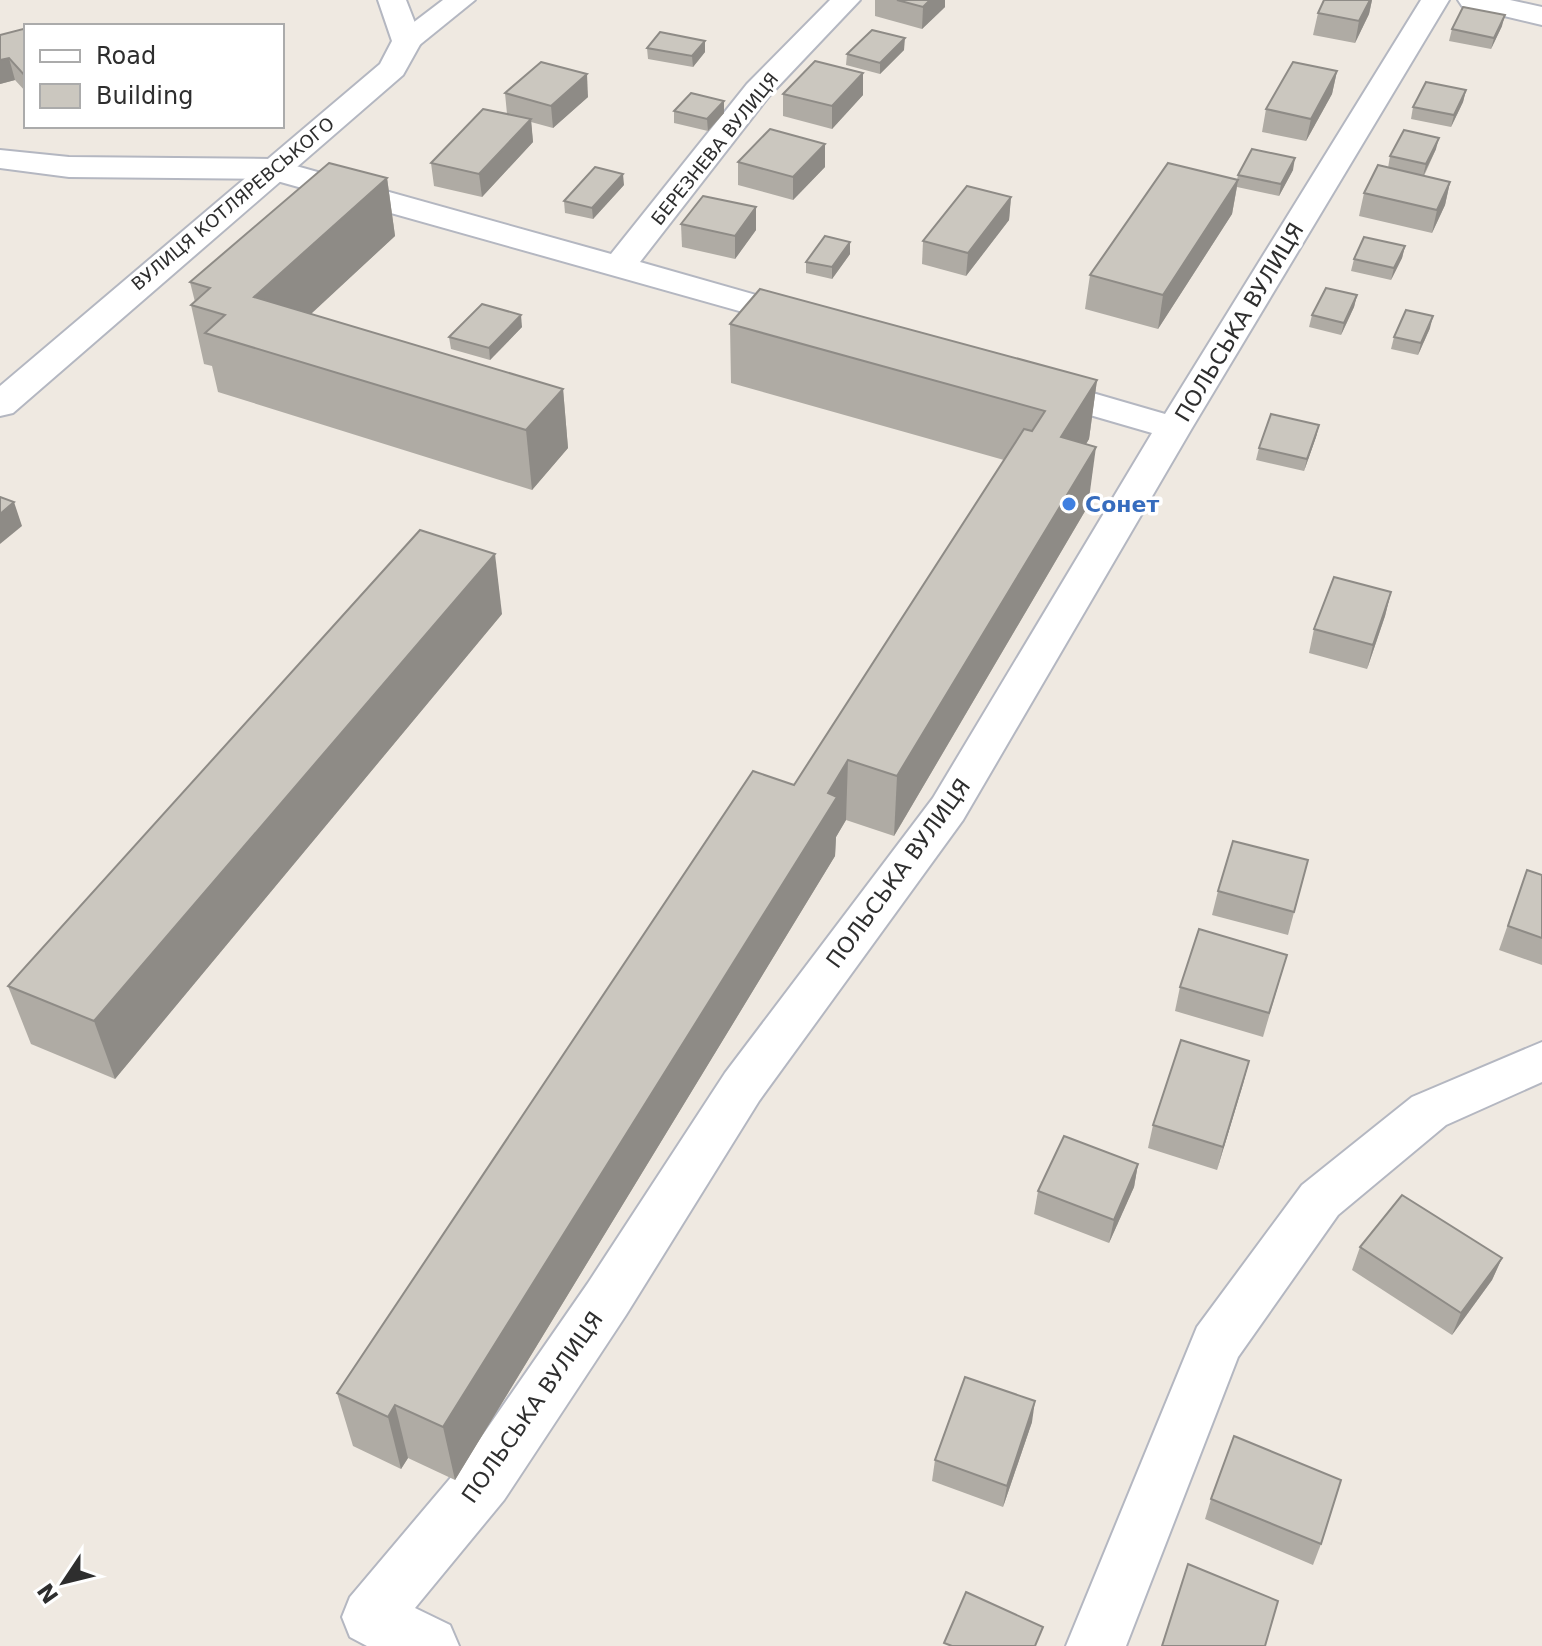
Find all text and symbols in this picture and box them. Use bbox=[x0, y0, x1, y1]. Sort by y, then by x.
legend bbox=[24, 24, 284, 128]
text: Road bbox=[96, 42, 156, 70]
street label: БЕРЕЗНЕВА ВУЛИЦЯ bbox=[647, 68, 782, 229]
text: Building bbox=[96, 82, 193, 110]
street label: ВУЛИЦЯ КОТЛЯРЕВСЬКОГО bbox=[127, 113, 338, 295]
street label: ПОЛЬСЬКА ВУЛИЦЯ bbox=[1170, 218, 1309, 426]
place label: Сонет bbox=[1085, 492, 1159, 517]
marker: Сонет bbox=[1060, 495, 1078, 513]
street label: ПОЛЬСЬКА ВУЛИЦЯ bbox=[821, 774, 975, 973]
street label: ПОЛЬСЬКА ВУЛИЦЯ bbox=[457, 1307, 608, 1508]
north arrow bbox=[24, 1542, 104, 1622]
text: N bbox=[33, 1578, 64, 1608]

